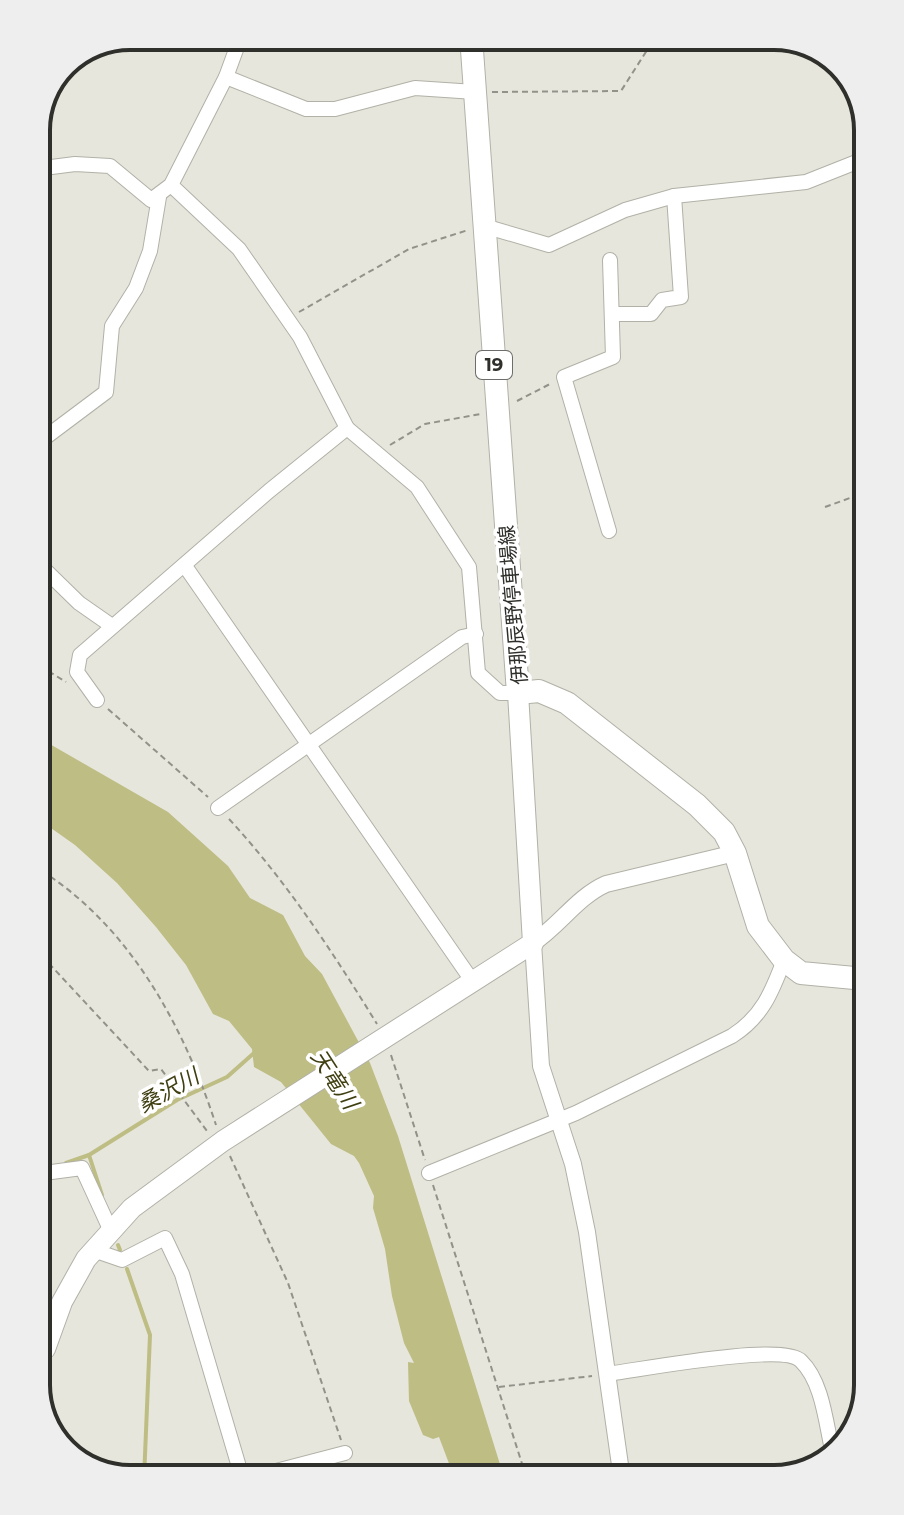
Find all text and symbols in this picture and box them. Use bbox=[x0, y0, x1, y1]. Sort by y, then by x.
road number: 19 bbox=[476, 351, 512, 379]
street label: 伊那辰野停車場線 bbox=[494, 524, 532, 686]
water label: 天竜川 bbox=[305, 1044, 365, 1116]
water label: 桑沢川 bbox=[133, 1062, 205, 1118]

